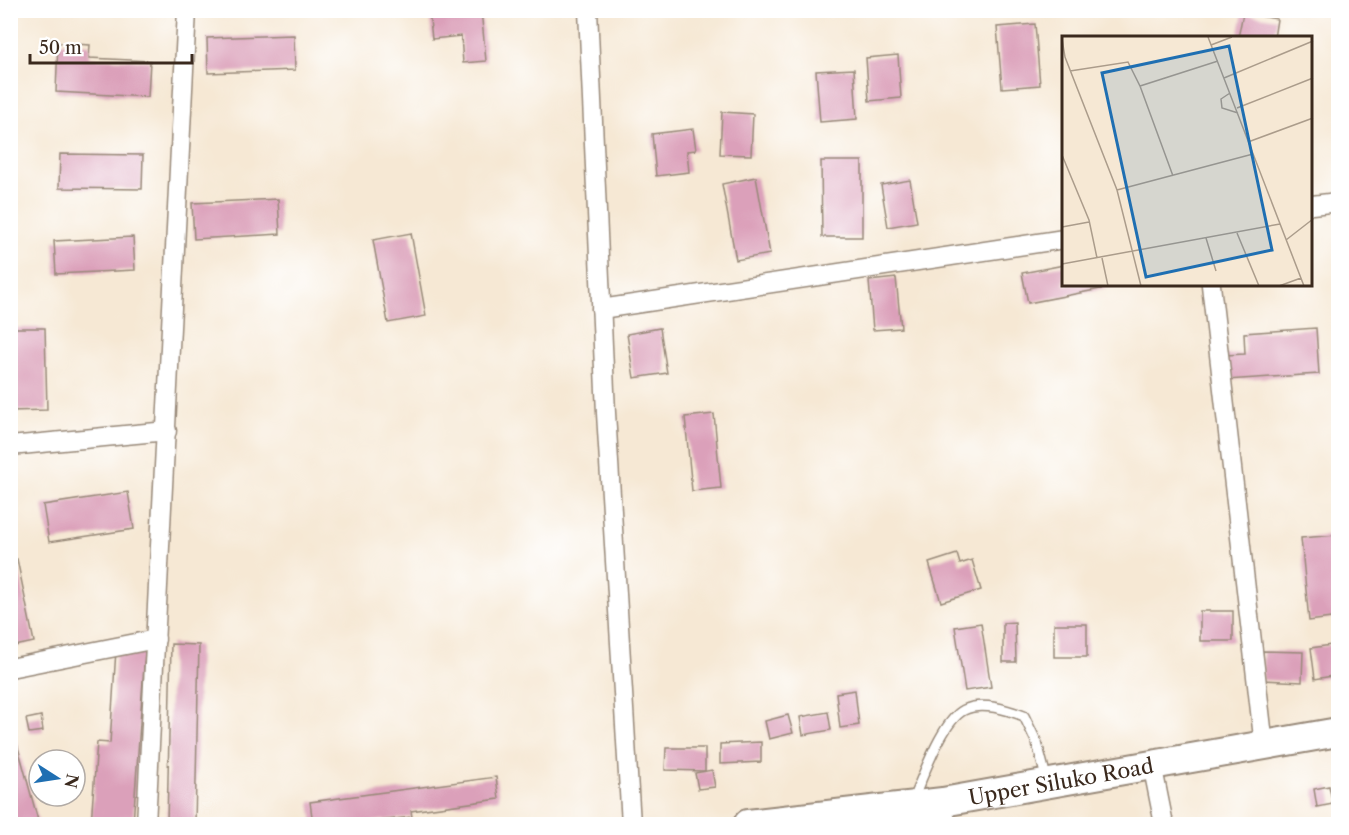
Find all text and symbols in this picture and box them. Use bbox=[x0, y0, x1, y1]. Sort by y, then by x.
scale bar bbox=[30, 27, 192, 65]
inset map bbox=[1062, 36, 1313, 286]
text: 50 m bbox=[39, 37, 82, 59]
north arrow bbox=[27, 748, 87, 808]
street label: Upper Siluko Road bbox=[966, 752, 1156, 810]
text: N bbox=[60, 772, 83, 790]

